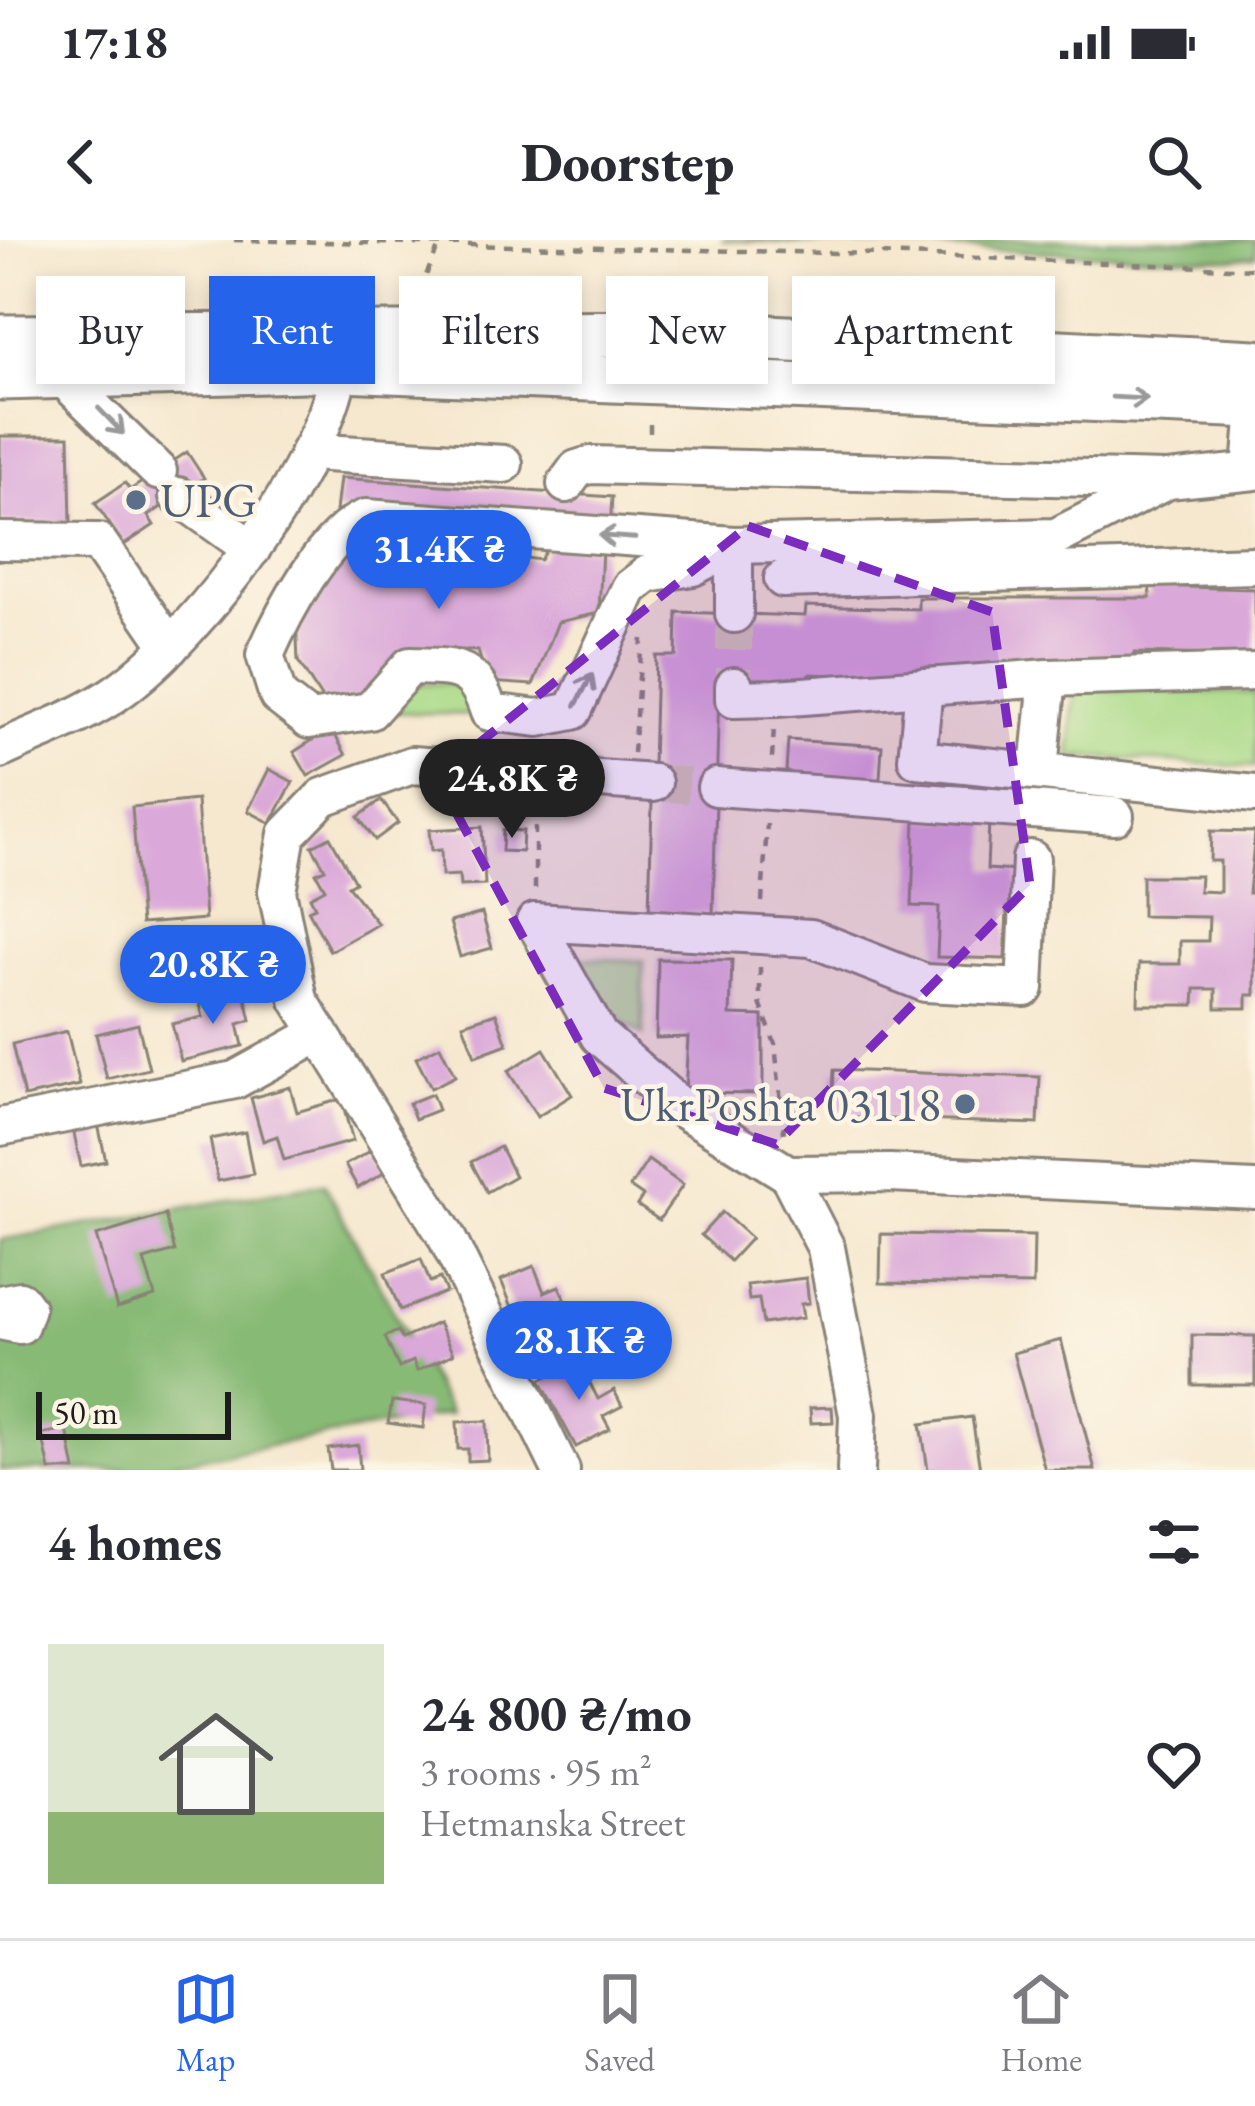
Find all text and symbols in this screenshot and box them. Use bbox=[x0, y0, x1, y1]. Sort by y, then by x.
text: 17:18 bbox=[60, 13, 168, 71]
text: Doorstep bbox=[521, 127, 734, 197]
icon: back bbox=[48, 129, 114, 195]
icon: search bbox=[1141, 129, 1207, 195]
chip: Buy bbox=[36, 276, 185, 384]
chip: Rent bbox=[209, 276, 375, 384]
chip: Filters bbox=[399, 276, 582, 384]
chip: New bbox=[606, 276, 768, 384]
chip: Apartment bbox=[792, 276, 1055, 384]
one-way arrow bbox=[1110, 387, 1149, 410]
one-way arrow bbox=[96, 406, 124, 435]
place label: UPG bbox=[160, 469, 257, 531]
marker: UPG bbox=[123, 487, 149, 513]
pin: 31.4K ₴ bbox=[328, 510, 550, 612]
text: 31.4K ₴ bbox=[373, 523, 505, 574]
one-way arrow bbox=[598, 526, 637, 549]
one-way arrow bbox=[574, 672, 597, 708]
pin: 24.8K ₴ bbox=[401, 739, 623, 841]
text: 24.8K ₴ bbox=[446, 752, 578, 803]
pin: 20.8K ₴ bbox=[102, 925, 324, 1027]
text: 20.8K ₴ bbox=[147, 938, 279, 989]
place label: UkrPoshta 03118 bbox=[620, 1073, 941, 1135]
marker: UkrPoshta 03118 bbox=[952, 1091, 978, 1117]
pin: 28.1K ₴ bbox=[468, 1301, 690, 1403]
text: 28.1K ₴ bbox=[513, 1314, 645, 1365]
scale bar bbox=[36, 1386, 231, 1439]
text: 50 m bbox=[54, 1391, 118, 1434]
text: 4 homes bbox=[48, 1509, 222, 1575]
icon: filters bbox=[1141, 1509, 1207, 1575]
text: 24 800 ₴/mo bbox=[420, 1680, 692, 1746]
icon: home bbox=[144, 1692, 288, 1836]
icon: heart bbox=[1141, 1731, 1207, 1797]
text: 3 rooms · 95 m² bbox=[420, 1746, 652, 1797]
text: Hetmanska Street bbox=[420, 1797, 685, 1848]
tab: Map bbox=[173, 1966, 239, 2081]
tab: Saved bbox=[584, 1966, 655, 2081]
tab: Home bbox=[1001, 1966, 1082, 2081]

